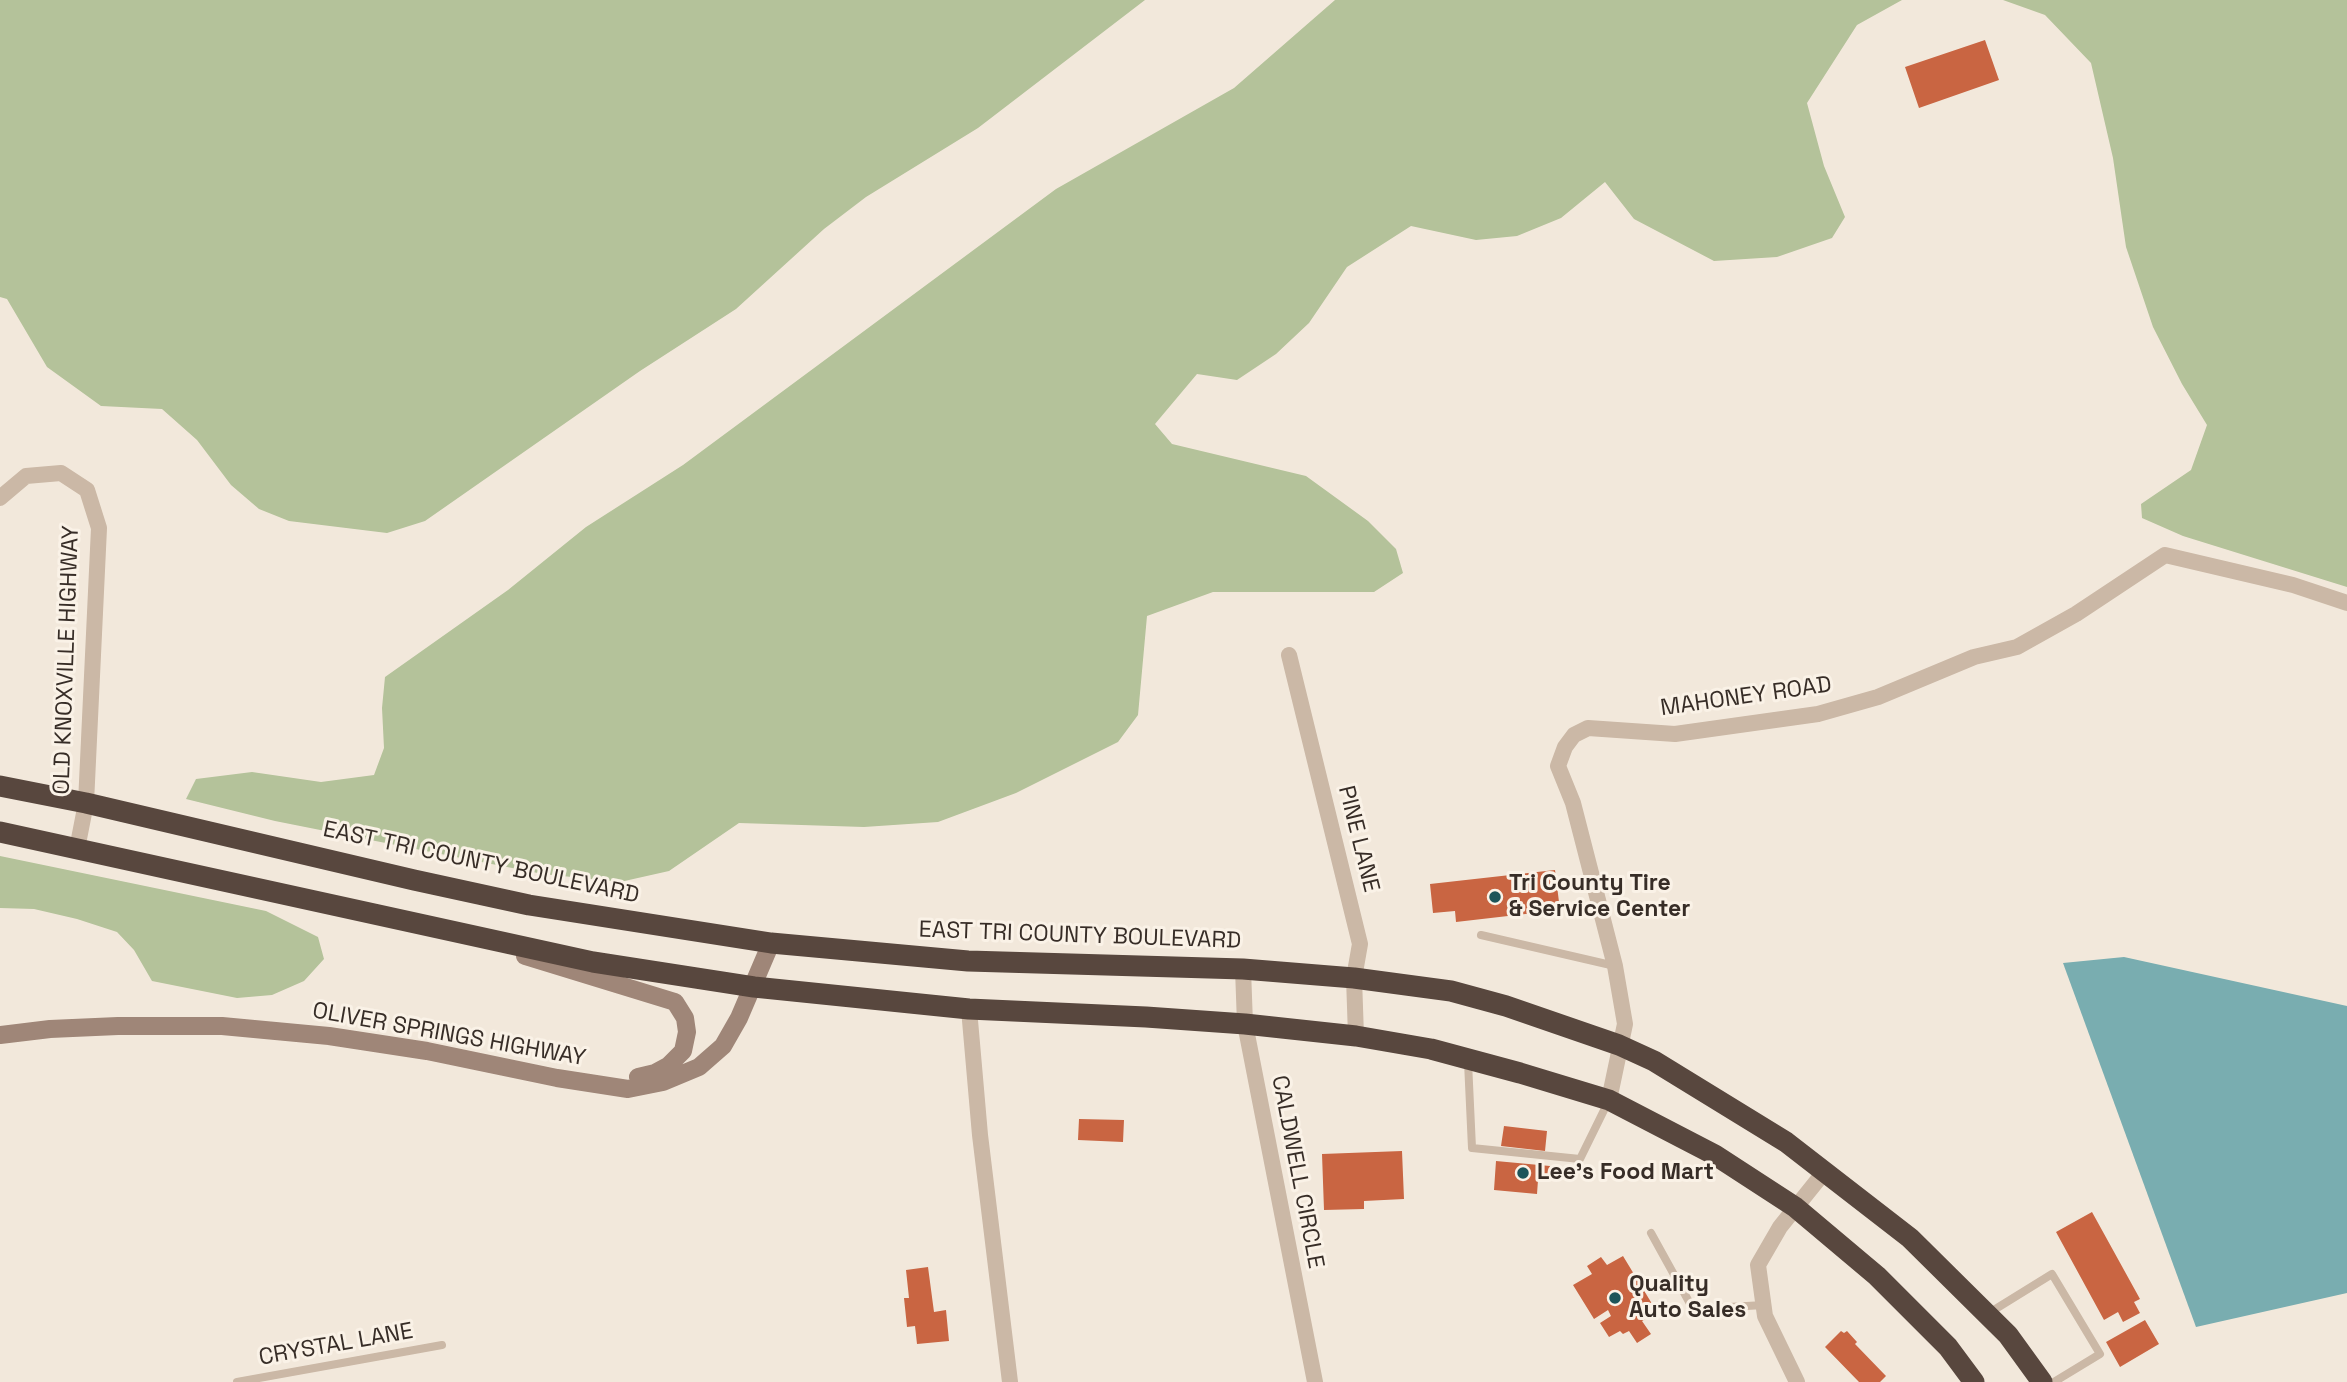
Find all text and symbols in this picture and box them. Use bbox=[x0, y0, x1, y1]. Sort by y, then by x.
street label: OLD KNOXVILLE HIGHWAY bbox=[49, 525, 85, 795]
street label: MAHONEY ROAD bbox=[1659, 671, 1833, 723]
street label: PINE LANE bbox=[1331, 783, 1385, 895]
street label: EAST TRI COUNTY BOULEVARD bbox=[320, 816, 642, 910]
place label: Tri County Tire & Service Center bbox=[1509, 870, 1690, 924]
marker: Tri County Tire & Service Center bbox=[1487, 889, 1503, 905]
street label: EAST TRI COUNTY BOULEVARD bbox=[918, 917, 1242, 955]
street label: OLIVER SPRINGS HIGHWAY bbox=[310, 997, 588, 1073]
street label: CALDWELL CIRCLE bbox=[1265, 1073, 1329, 1271]
place label: Lee's Food Mart bbox=[1537, 1159, 1714, 1187]
marker: Lee's Food Mart bbox=[1515, 1165, 1531, 1181]
place label: Quality Auto Sales bbox=[1629, 1271, 1746, 1325]
marker: Quality Auto Sales bbox=[1607, 1290, 1623, 1306]
street label: CRYSTAL LANE bbox=[257, 1318, 415, 1372]

